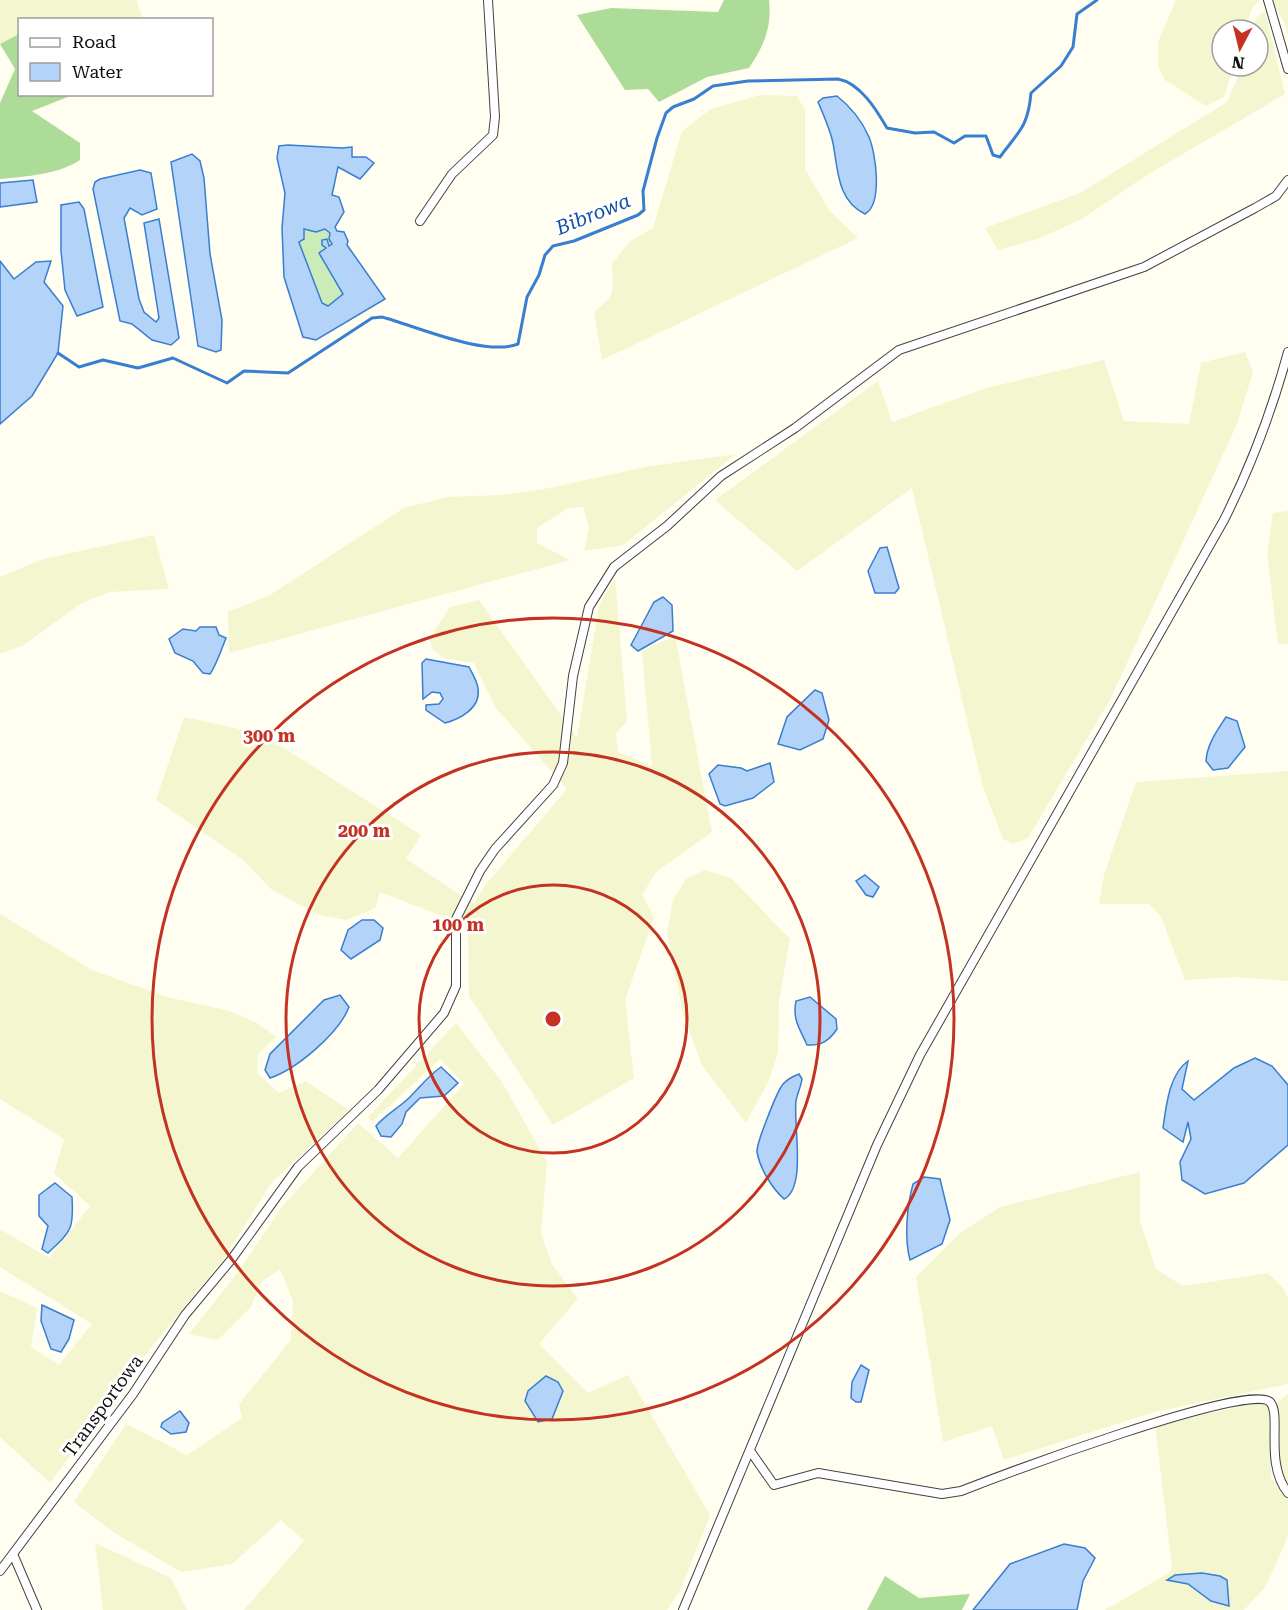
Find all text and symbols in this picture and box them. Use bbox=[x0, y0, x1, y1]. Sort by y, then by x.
legend bbox=[18, 18, 213, 96]
north arrow bbox=[1210, 18, 1270, 78]
text: Road bbox=[72, 31, 117, 52]
text: N bbox=[1231, 52, 1246, 73]
text: Water bbox=[72, 61, 123, 82]
water label: Bibrowa bbox=[551, 188, 634, 240]
text: 300 m bbox=[243, 725, 296, 746]
text: 200 m bbox=[338, 820, 391, 841]
text: 100 m bbox=[432, 914, 485, 935]
centre of rings bbox=[543, 1009, 563, 1029]
street label: Transportowa bbox=[59, 1350, 147, 1461]

